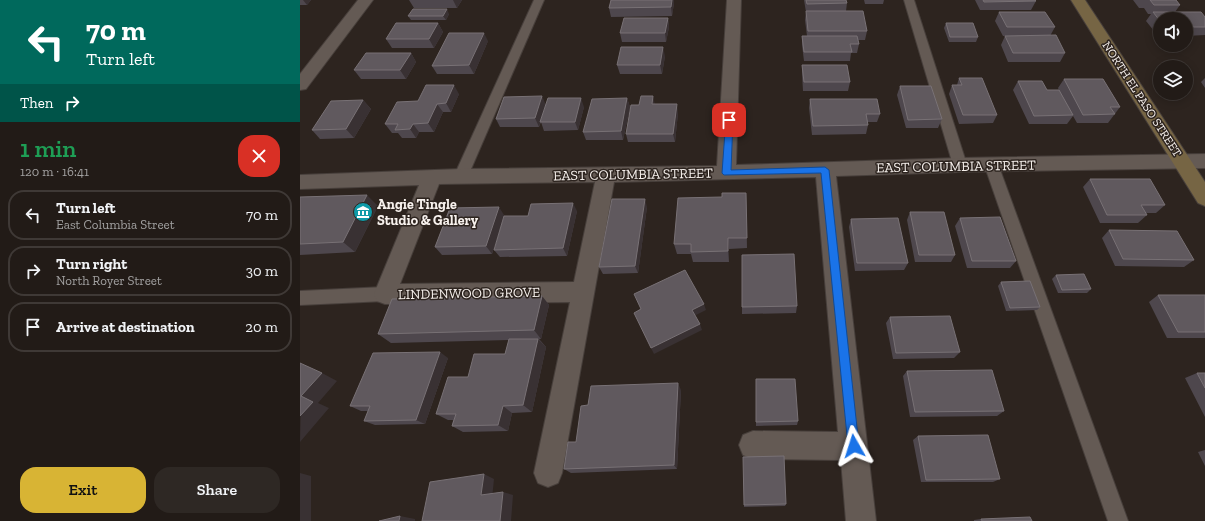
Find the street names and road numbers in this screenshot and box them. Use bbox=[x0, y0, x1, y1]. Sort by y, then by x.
street label: NORTH EL PASO STREET bbox=[1099, 39, 1185, 160]
street label: EAST COLUMBIA STREET bbox=[876, 157, 1036, 176]
street label: EAST COLUMBIA STREET bbox=[553, 165, 713, 184]
street label: LINDENWOOD GROVE bbox=[398, 284, 540, 303]

